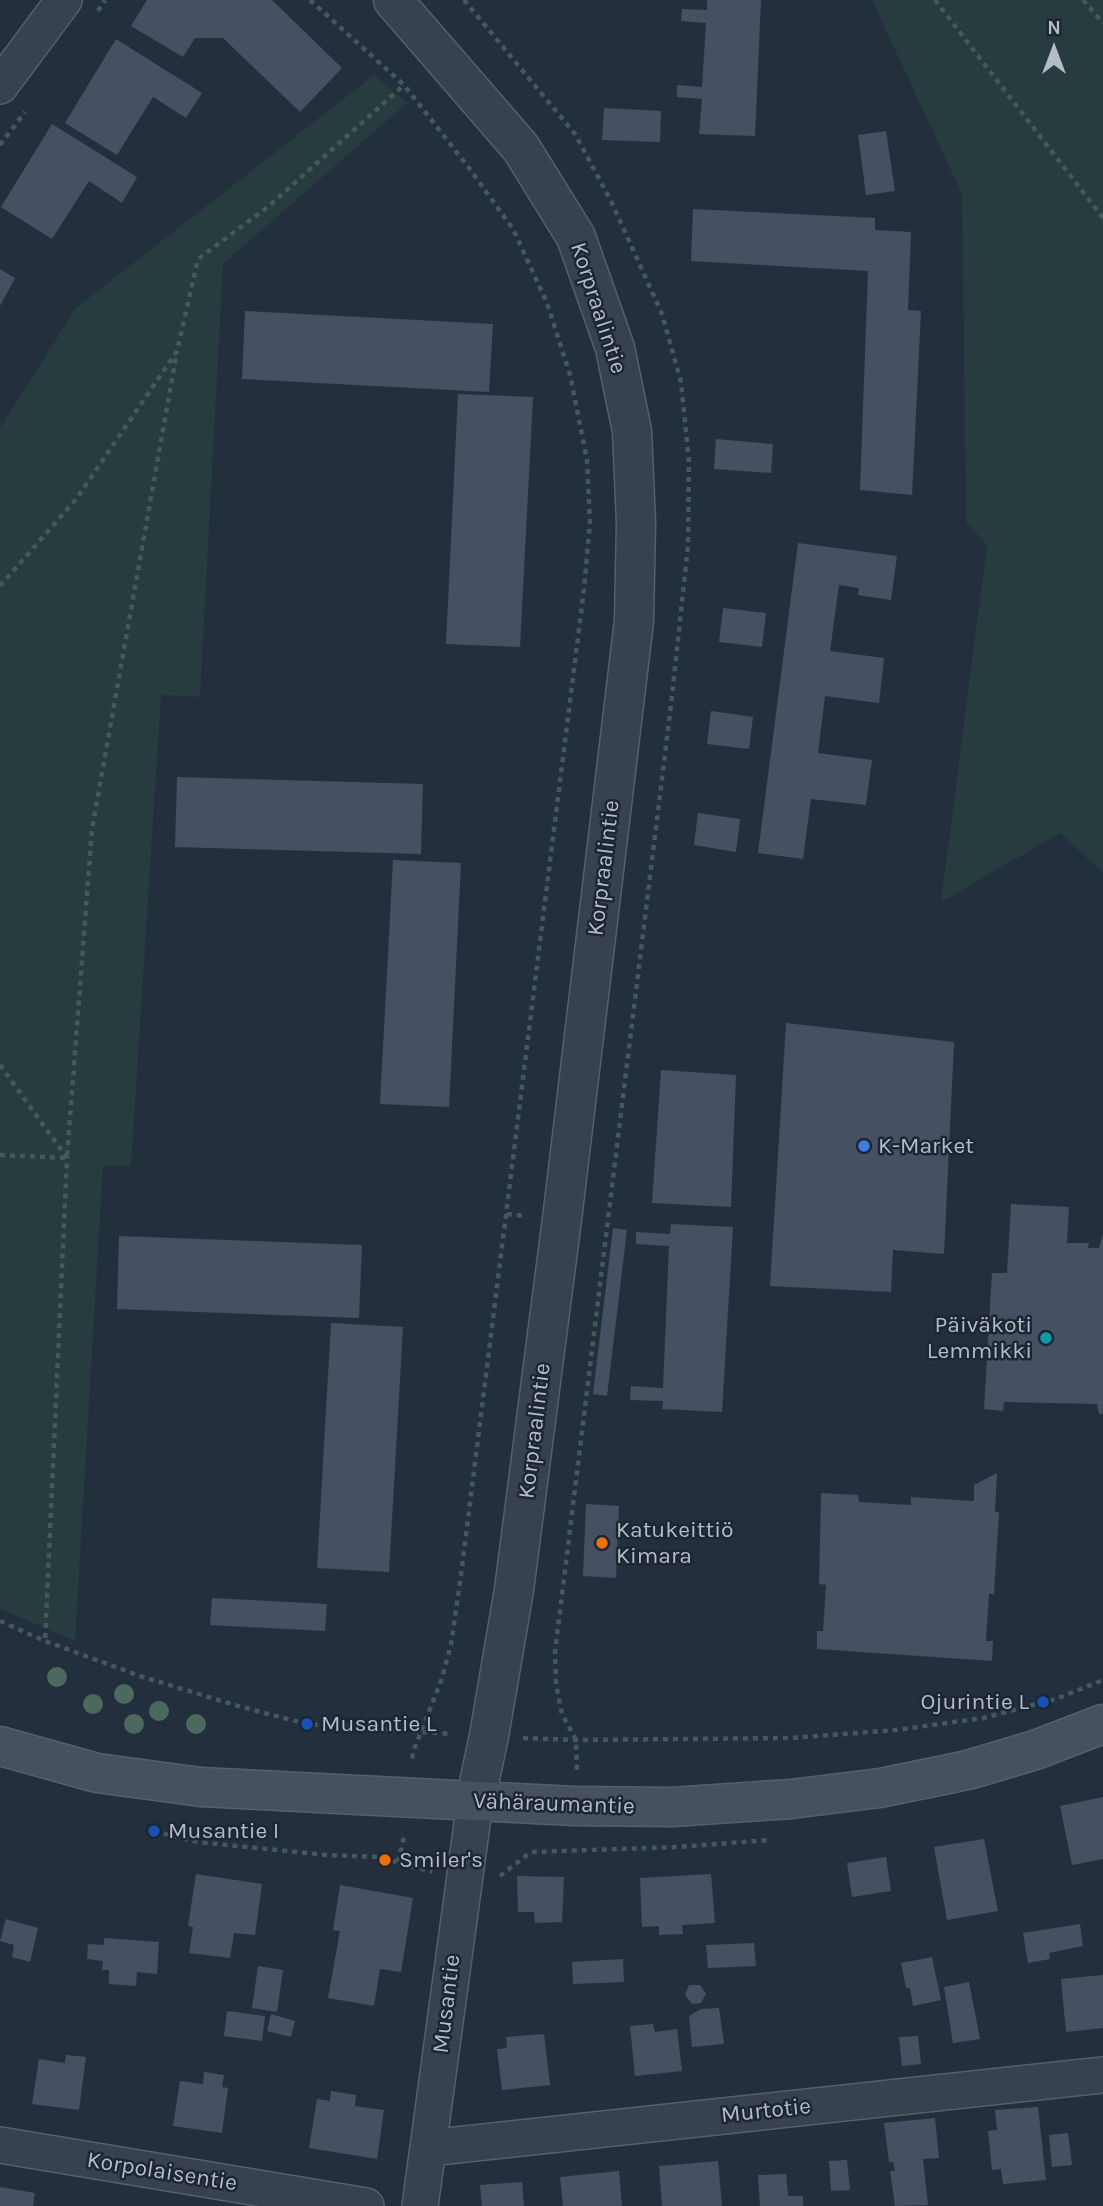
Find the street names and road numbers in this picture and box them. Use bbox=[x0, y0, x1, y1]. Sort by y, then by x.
street label: Korpraalintie bbox=[564, 239, 632, 377]
street label: Korpraalintie bbox=[582, 799, 626, 937]
street label: Korpraalintie bbox=[513, 1362, 557, 1500]
street label: Vähäraumantie bbox=[473, 1787, 635, 1821]
street label: Musantie bbox=[427, 1953, 467, 2055]
street label: Murtotie bbox=[720, 2093, 812, 2129]
street label: Korpolaisentie bbox=[85, 2146, 239, 2198]

